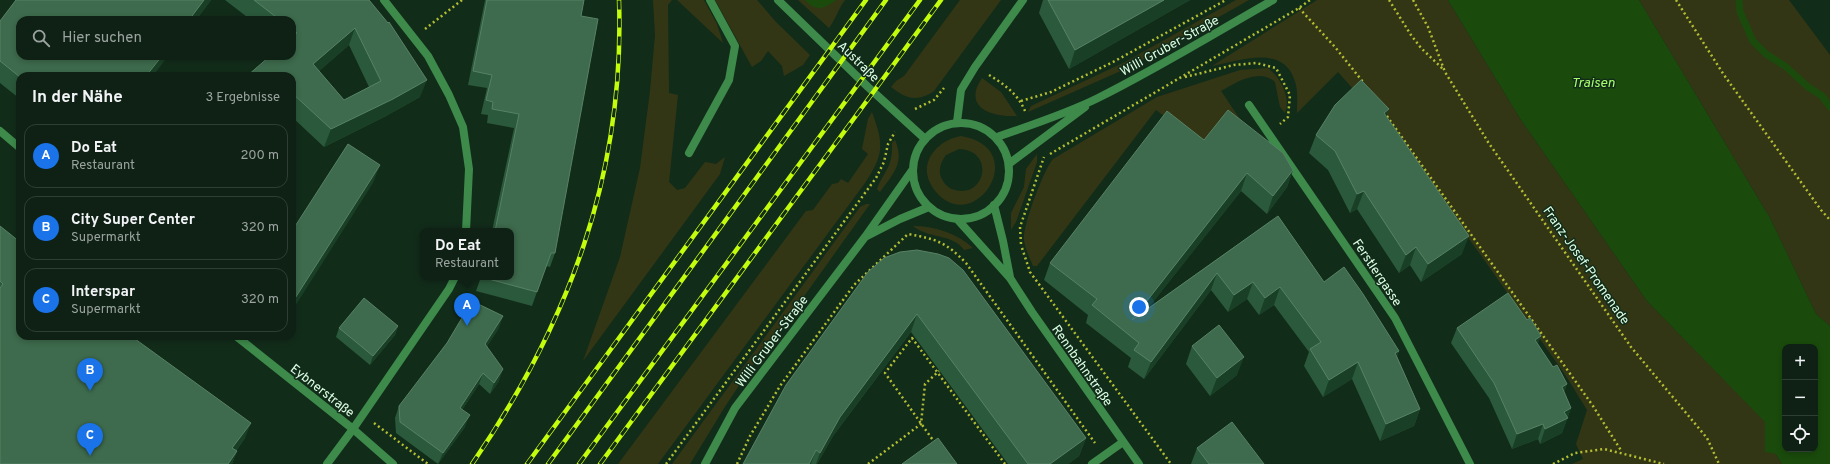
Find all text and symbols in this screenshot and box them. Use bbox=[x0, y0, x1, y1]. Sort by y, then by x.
street label: Willi Gruber-Straße bbox=[1118, 13, 1222, 81]
search box bbox=[16, 16, 296, 60]
icon: search bbox=[30, 27, 52, 49]
text: Hier suchen bbox=[62, 29, 142, 48]
street label: Austraße bbox=[833, 39, 882, 86]
water label: Traisen bbox=[1571, 75, 1615, 92]
text: In der Nähe bbox=[32, 87, 123, 109]
text: 3 Ergebnisse bbox=[205, 90, 280, 106]
text: Do Eat bbox=[71, 139, 117, 158]
text: A bbox=[41, 148, 51, 164]
text: 200 m bbox=[240, 148, 279, 164]
text: Restaurant bbox=[71, 158, 135, 174]
street label: Franz-Josef-Promenade bbox=[1539, 204, 1632, 328]
text: City Super Center bbox=[71, 211, 195, 230]
text: B bbox=[42, 220, 50, 236]
text: 320 m bbox=[241, 220, 279, 236]
popup bbox=[420, 228, 514, 280]
text: Supermarkt bbox=[71, 230, 141, 246]
text: Do Eat bbox=[435, 237, 481, 256]
street label: Ferstlergasse bbox=[1348, 237, 1405, 310]
text: Restaurant bbox=[435, 256, 499, 272]
text: Interspar bbox=[71, 283, 135, 302]
text: C bbox=[42, 292, 50, 308]
text: 320 m bbox=[241, 292, 279, 308]
pin: A bbox=[454, 293, 480, 326]
street label: Willi Gruber-Straße bbox=[733, 293, 812, 391]
your location bbox=[1129, 297, 1149, 317]
text: Supermarkt bbox=[71, 302, 141, 318]
street label: Rennbahnstraße bbox=[1047, 322, 1115, 410]
map controls bbox=[1782, 344, 1818, 452]
button: + bbox=[1782, 344, 1818, 380]
pin: B bbox=[77, 358, 103, 391]
street label: Eybnerstraße bbox=[287, 362, 357, 422]
button: − bbox=[1782, 380, 1818, 416]
button: locate bbox=[1782, 416, 1818, 452]
pin: C bbox=[77, 423, 103, 456]

